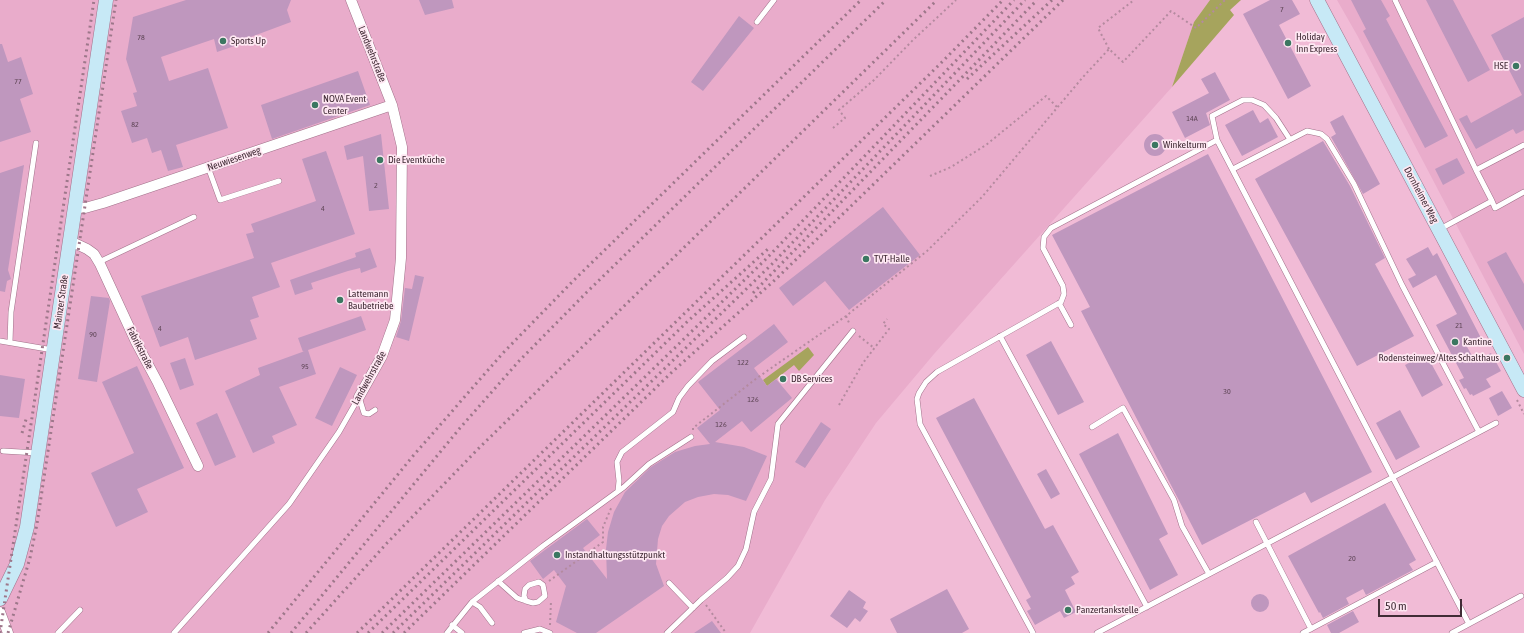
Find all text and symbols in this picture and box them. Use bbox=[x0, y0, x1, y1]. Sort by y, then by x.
house number: 7 bbox=[1280, 4, 1284, 14]
street label: Landwehrstraße bbox=[355, 24, 389, 84]
place label: Holiday Inn Express bbox=[1296, 31, 1337, 54]
house number: 78 bbox=[137, 32, 145, 42]
place label: Sports Up bbox=[231, 35, 266, 47]
marker: Sports Up bbox=[218, 36, 228, 46]
marker: Holiday Inn Express bbox=[1283, 38, 1293, 48]
place label: HSE bbox=[1494, 60, 1508, 72]
marker: HSE bbox=[1511, 61, 1521, 71]
house number: 77 bbox=[14, 76, 22, 86]
place label: NOVA Event Center bbox=[323, 93, 366, 116]
marker: NOVA Event Center bbox=[310, 100, 320, 110]
house number: 14A bbox=[1186, 113, 1198, 123]
house number: 82 bbox=[131, 119, 139, 129]
place label: Winkelturm bbox=[1163, 139, 1207, 151]
marker: Winkelturm bbox=[1150, 140, 1160, 150]
street label: Neuwiesenweg bbox=[206, 144, 262, 174]
place label: Die Eventküche bbox=[388, 154, 445, 166]
marker: Die Eventküche bbox=[375, 155, 385, 165]
street label: Dornheimer Weg bbox=[1401, 165, 1441, 225]
house number: 2 bbox=[374, 180, 378, 190]
house number: 4 bbox=[321, 203, 325, 213]
place label: TVT-Halle bbox=[874, 253, 910, 265]
marker: TVT-Halle bbox=[861, 254, 871, 264]
street label: Mainzer Straße bbox=[51, 274, 71, 330]
place label: Lattemann Baubetriebe bbox=[348, 288, 393, 312]
marker: Lattemann Baubetriebe bbox=[335, 295, 345, 305]
house number: 21 bbox=[1455, 320, 1463, 330]
house number: 4 bbox=[158, 323, 162, 333]
street label: Fabrikstraße bbox=[124, 325, 156, 371]
house number: 90 bbox=[89, 329, 97, 339]
place label: Kantine bbox=[1463, 336, 1492, 348]
marker: Kantine bbox=[1450, 337, 1460, 347]
street label: Landwehrstraße bbox=[349, 349, 389, 407]
place label: Rodensteinweg/Altes Schalthaus bbox=[1379, 352, 1499, 364]
marker: Rodensteinweg/Altes Schalthaus bbox=[1502, 353, 1512, 363]
house number: 122 bbox=[737, 357, 749, 367]
house number: 95 bbox=[301, 361, 309, 371]
place label: DB Services bbox=[791, 373, 833, 385]
marker: DB Services bbox=[778, 374, 788, 384]
house number: 30 bbox=[1223, 386, 1231, 396]
house number: 126 bbox=[747, 394, 759, 404]
house number: 126 bbox=[715, 419, 727, 429]
place label: Instandhaltungsstützpunkt bbox=[565, 549, 665, 561]
marker: Instandhaltungsstützpunkt bbox=[552, 550, 562, 560]
house number: 20 bbox=[1348, 553, 1356, 563]
scale bar bbox=[1380, 591, 1464, 617]
text: 50 m bbox=[1385, 599, 1407, 613]
place label: Panzertankstelle bbox=[1076, 604, 1138, 616]
marker: Panzertankstelle bbox=[1063, 605, 1073, 615]

